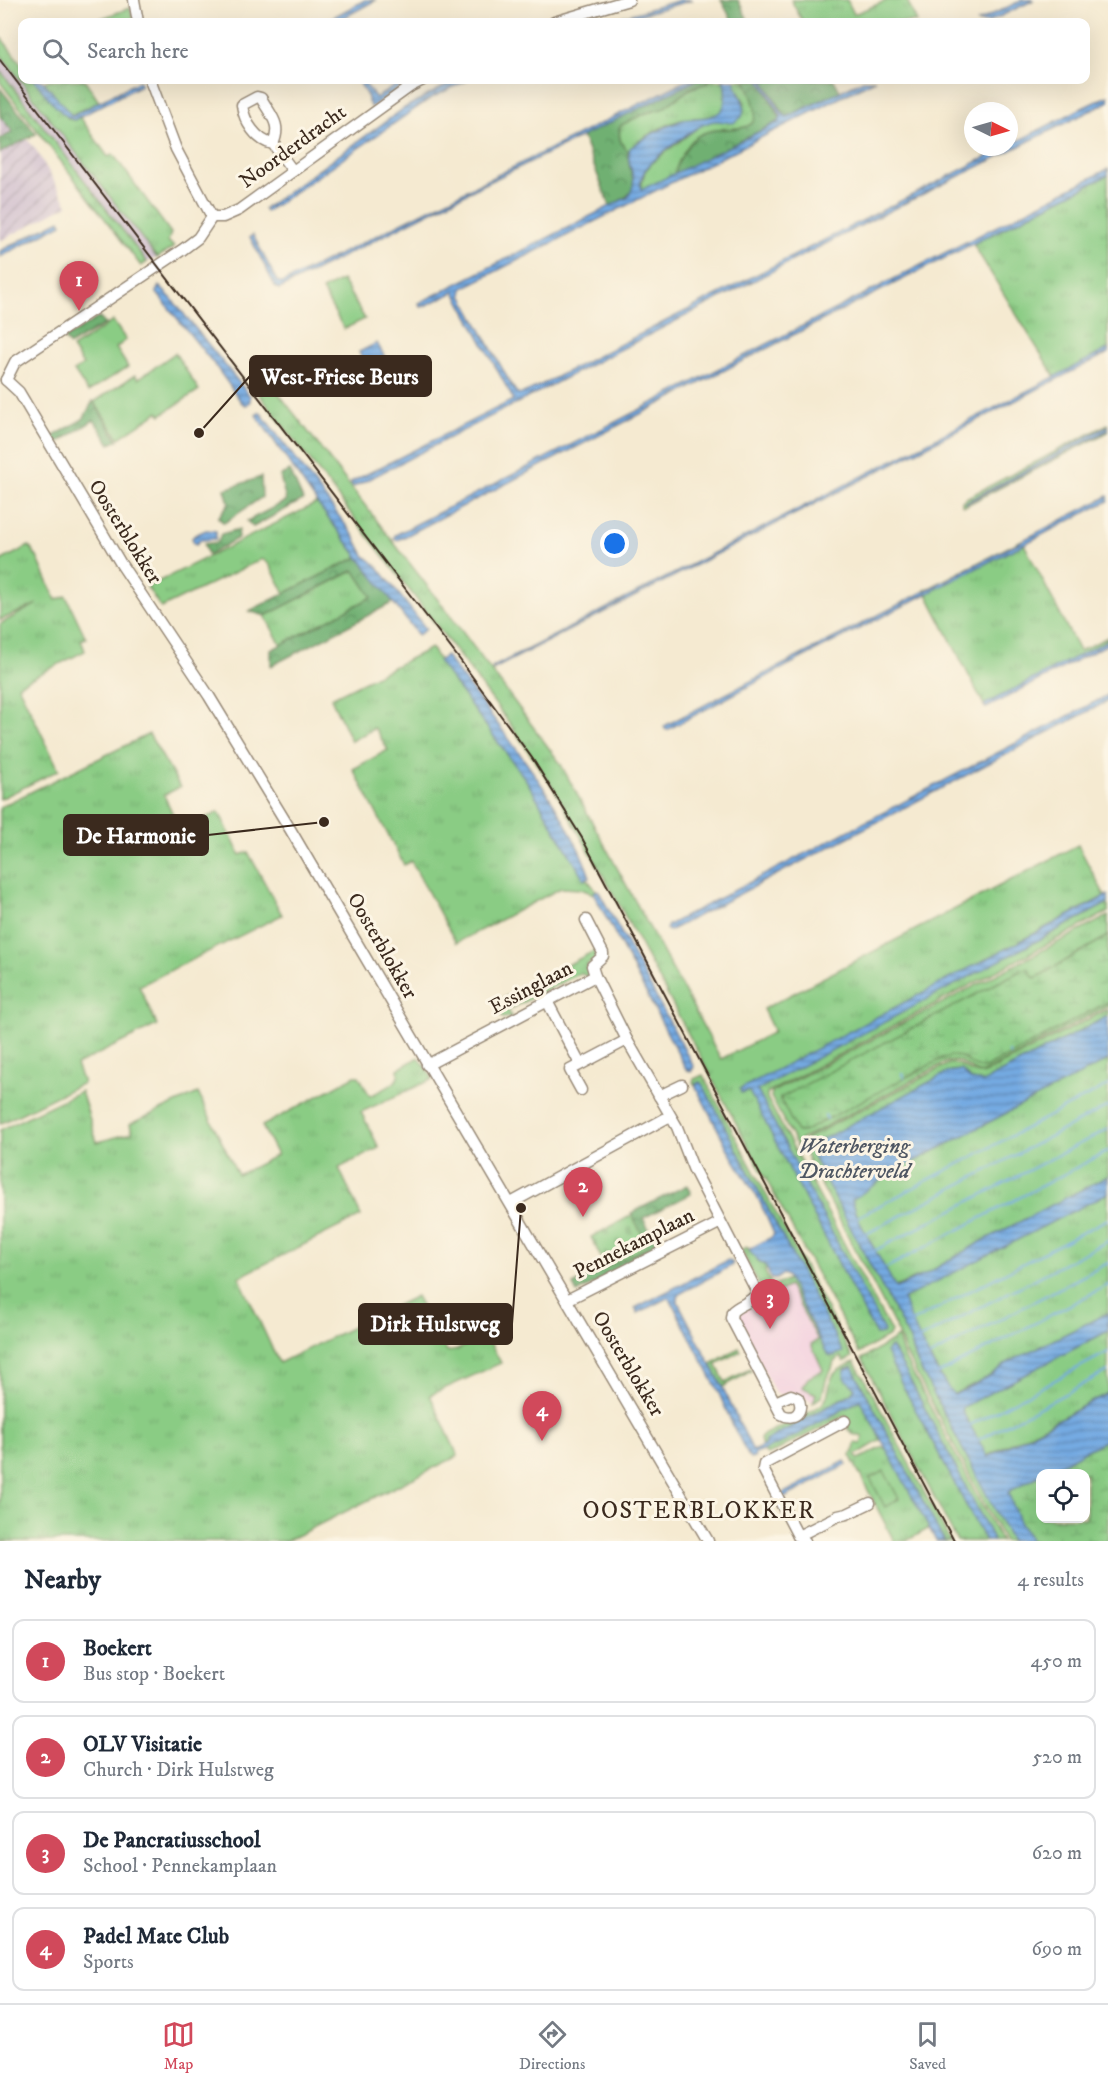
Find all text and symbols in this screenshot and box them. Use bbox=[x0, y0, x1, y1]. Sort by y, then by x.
search box bbox=[18, 18, 1090, 84]
icon: search bbox=[39, 35, 72, 68]
text: Search here bbox=[87, 38, 189, 65]
street label: Noorderdracht bbox=[235, 99, 352, 194]
north arrow bbox=[964, 102, 1018, 156]
pin: 1 bbox=[60, 262, 98, 311]
callout: West-Friese Beurs bbox=[250, 356, 431, 396]
text: West-Friese Beurs bbox=[260, 364, 419, 391]
street label: Oosterblokker bbox=[83, 475, 168, 589]
your location bbox=[600, 529, 629, 558]
callout: De Harmonie bbox=[64, 815, 208, 855]
text: De Harmonie bbox=[76, 823, 196, 850]
street label: Oosterblokker bbox=[341, 888, 423, 1004]
street label: Essinglaan bbox=[485, 955, 577, 1021]
water label: Waterberging Drachterveld bbox=[798, 1133, 913, 1185]
pin: 2 bbox=[564, 1168, 602, 1217]
street label: Pennekamplaan bbox=[569, 1202, 699, 1286]
pin: 3 bbox=[750, 1280, 790, 1329]
callout: Dirk Hulstweg bbox=[359, 1304, 512, 1344]
street label: Oosterblokker bbox=[586, 1306, 670, 1422]
text: Dirk Hulstweg bbox=[370, 1311, 501, 1338]
pin: 4 bbox=[522, 1392, 562, 1441]
map controls bbox=[1036, 1469, 1090, 1523]
button: locate bbox=[1036, 1469, 1090, 1523]
district label: OOSTERBLOKKER bbox=[583, 1496, 816, 1526]
text: Nearby bbox=[24, 1564, 101, 1597]
text: 4 results bbox=[1017, 1568, 1084, 1593]
text: Boekert bbox=[83, 1635, 152, 1662]
text: 1 bbox=[42, 1649, 49, 1674]
text: 450 m bbox=[1031, 1649, 1082, 1674]
text: Bus stop · Boekert bbox=[83, 1662, 225, 1687]
text: OLV Visitatie bbox=[83, 1731, 202, 1758]
text: 2 bbox=[41, 1745, 50, 1770]
text: 520 m bbox=[1032, 1745, 1082, 1770]
text: Church · Dirk Hulstweg bbox=[83, 1758, 274, 1783]
text: De Pancratiusschool bbox=[83, 1827, 261, 1854]
text: 3 bbox=[42, 1841, 49, 1866]
text: 620 m bbox=[1032, 1841, 1082, 1866]
text: School · Pennekamplaan bbox=[83, 1854, 277, 1879]
text: Padel Mate Club bbox=[83, 1923, 229, 1950]
text: 4 bbox=[40, 1937, 51, 1962]
text: 690 m bbox=[1032, 1937, 1082, 1962]
text: Sports bbox=[83, 1950, 134, 1975]
tab: Map bbox=[162, 2018, 195, 2074]
tab: Directions bbox=[519, 2018, 585, 2074]
tab: Saved bbox=[909, 2018, 946, 2074]

